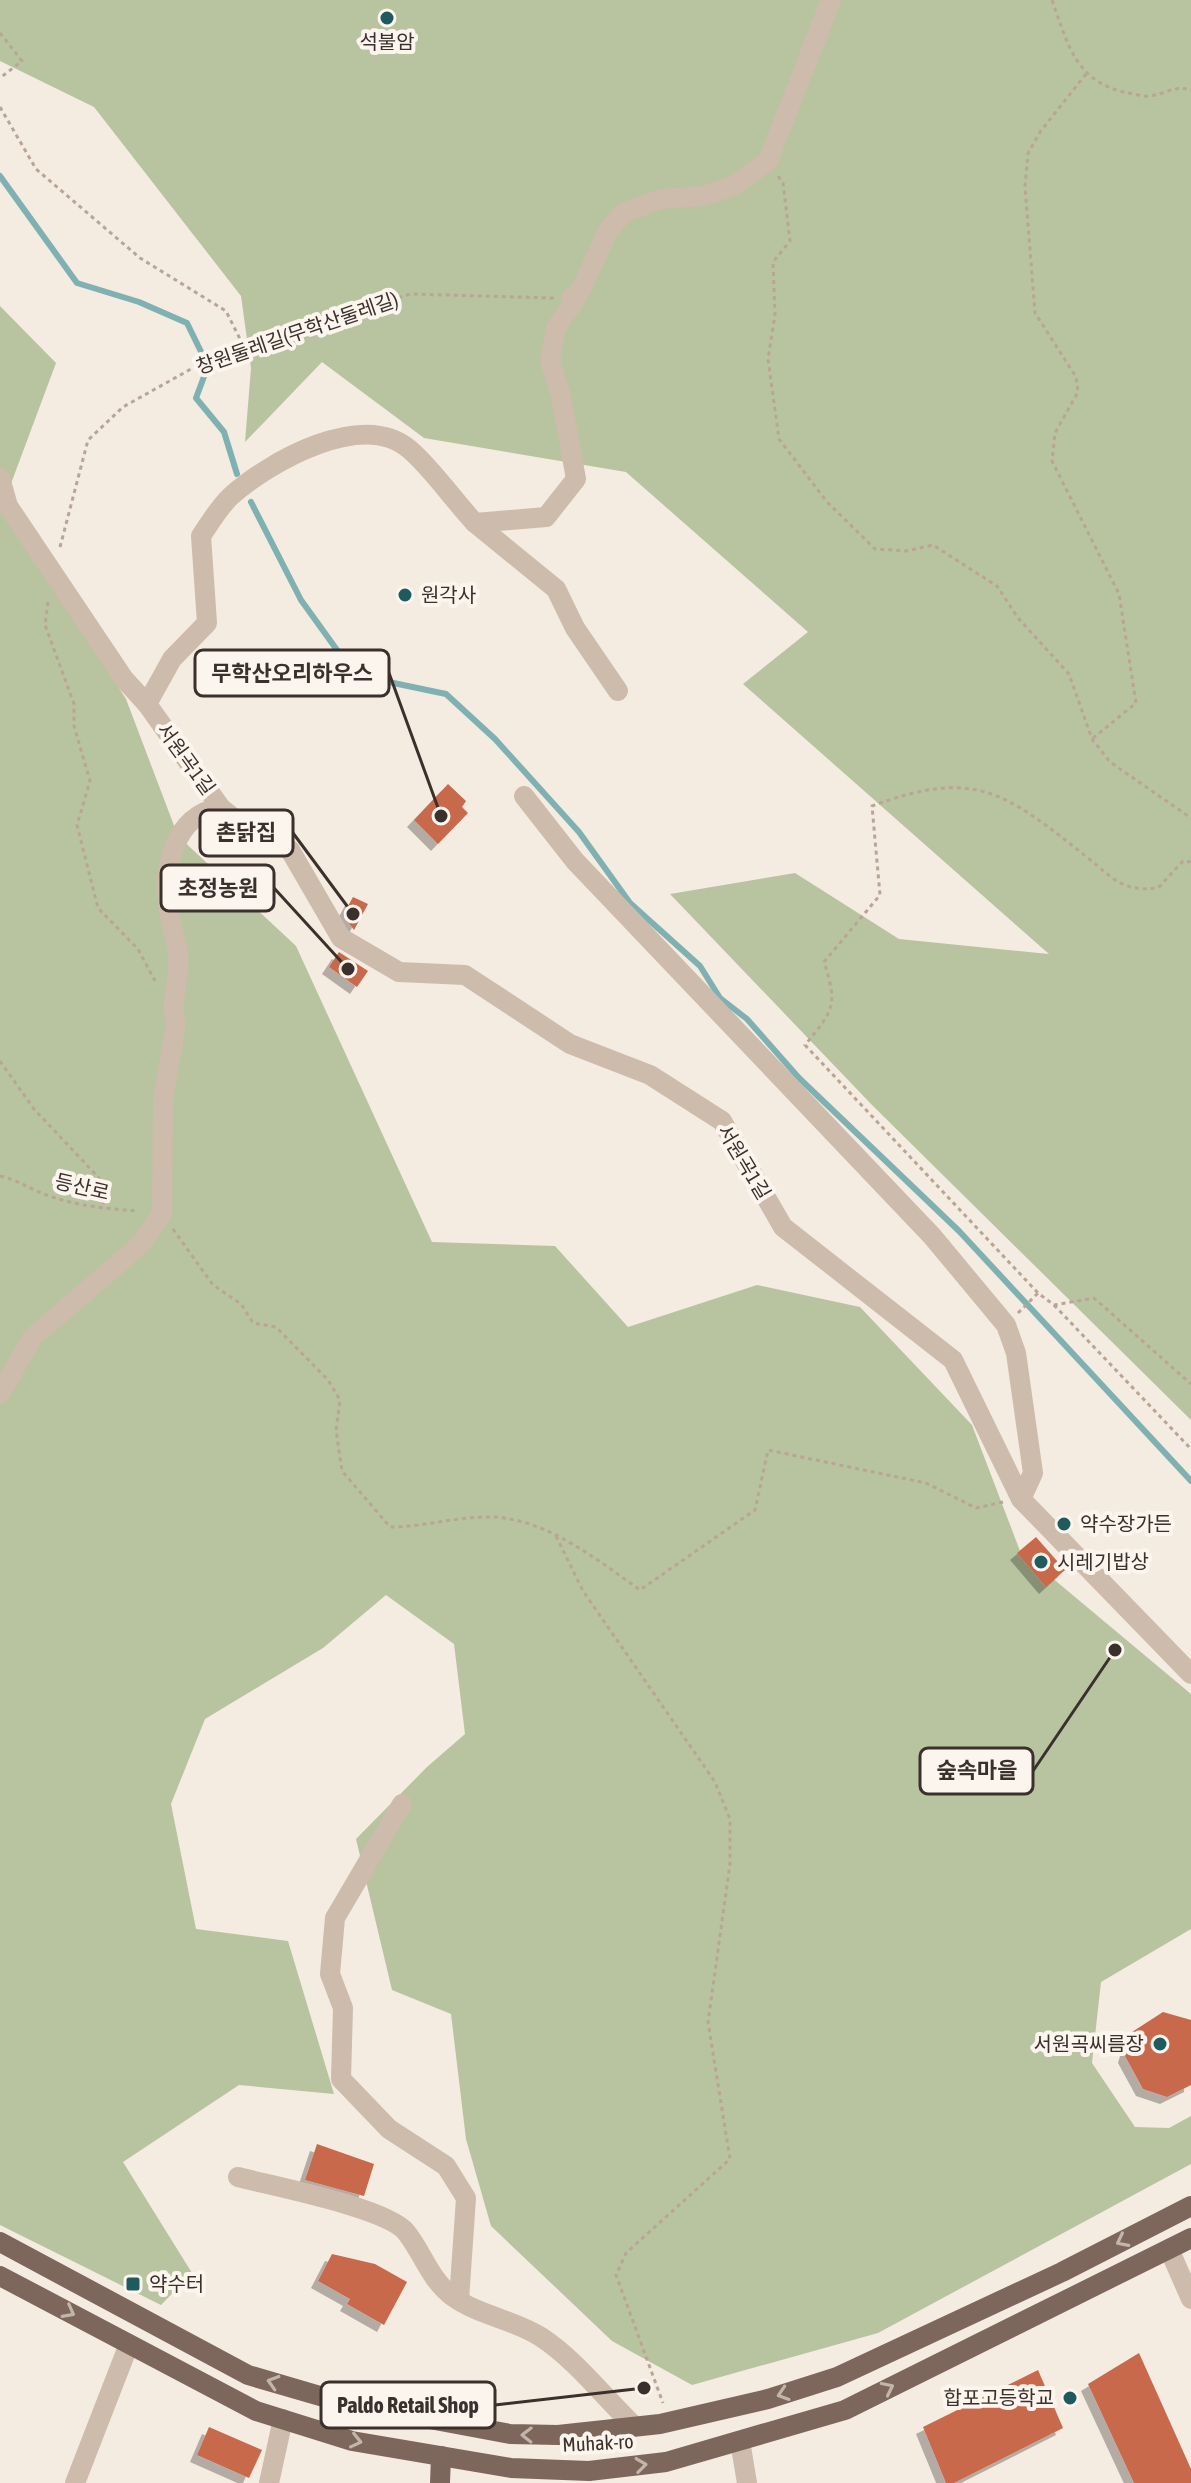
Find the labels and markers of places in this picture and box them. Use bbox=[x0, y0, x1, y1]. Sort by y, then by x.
marker: 석불암 bbox=[378, 9, 396, 27]
place label: 석불암 bbox=[359, 30, 415, 53]
place label: 원각사 bbox=[421, 583, 476, 606]
marker: 원각사 bbox=[396, 586, 414, 604]
callout: 무학산오리하우스 bbox=[195, 650, 389, 696]
callout: 촌닭집 bbox=[200, 810, 293, 856]
callout: 초정농원 bbox=[161, 865, 274, 911]
place label: 약수장가든 bbox=[1080, 1512, 1172, 1535]
marker: 약수장가든 bbox=[1055, 1515, 1073, 1533]
place label: 시레기밥상 bbox=[1057, 1550, 1149, 1573]
marker: 시레기밥상 bbox=[1032, 1553, 1050, 1571]
callout: 숲속마을 bbox=[920, 1748, 1033, 1794]
place label: 서원곡씨름장 bbox=[1034, 2032, 1144, 2055]
marker: 서원곡씨름장 bbox=[1151, 2035, 1169, 2053]
place label: 약수터 bbox=[149, 2272, 204, 2295]
marker: 약수터 bbox=[124, 2275, 142, 2293]
callout: Paldo Retail Shop bbox=[321, 2382, 495, 2428]
place label: 합포고등학교 bbox=[944, 2386, 1054, 2409]
marker: 합포고등학교 bbox=[1061, 2389, 1079, 2407]

